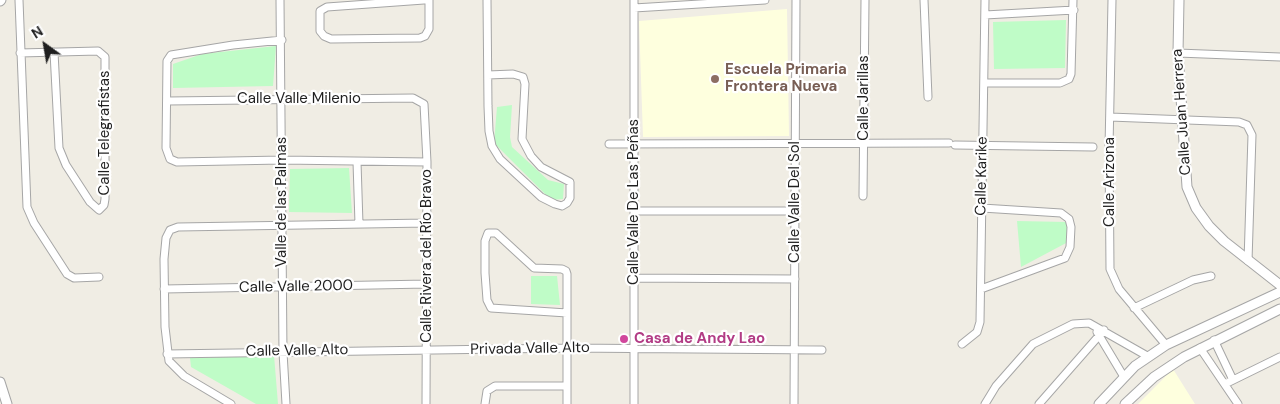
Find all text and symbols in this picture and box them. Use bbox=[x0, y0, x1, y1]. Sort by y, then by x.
north arrow bbox=[20, 20, 70, 70]
text: N bbox=[28, 22, 46, 43]
street label: Calle Juan Herrera bbox=[1169, 48, 1195, 176]
street label: Calle Jarillas bbox=[855, 55, 873, 141]
place label: Escuela Primaria Frontera Nueva bbox=[725, 61, 847, 96]
street label: Calle Telegrafistas bbox=[96, 71, 114, 195]
marker: Escuela Primaria Frontera Nueva bbox=[709, 73, 721, 85]
street label: Calle Valle Milenio bbox=[237, 90, 361, 108]
street label: Calle Valle De Las Peñas bbox=[625, 119, 643, 285]
street label: Calle Karike bbox=[972, 136, 992, 216]
street label: Valle de las Palmas bbox=[273, 137, 291, 267]
street label: Calle Arizona bbox=[1101, 137, 1119, 227]
street label: Calle Valle Del Sol bbox=[786, 141, 804, 263]
street label: Calle Rivera del Río Bravo bbox=[418, 169, 436, 343]
street label: Calle Valle 2000 bbox=[239, 277, 353, 297]
place label: Casa de Andy Lao bbox=[634, 330, 765, 348]
marker: Casa de Andy Lao bbox=[618, 333, 630, 345]
street label: Privada Valle Alto bbox=[470, 339, 590, 359]
street label: Calle Valle Alto bbox=[246, 341, 348, 361]

